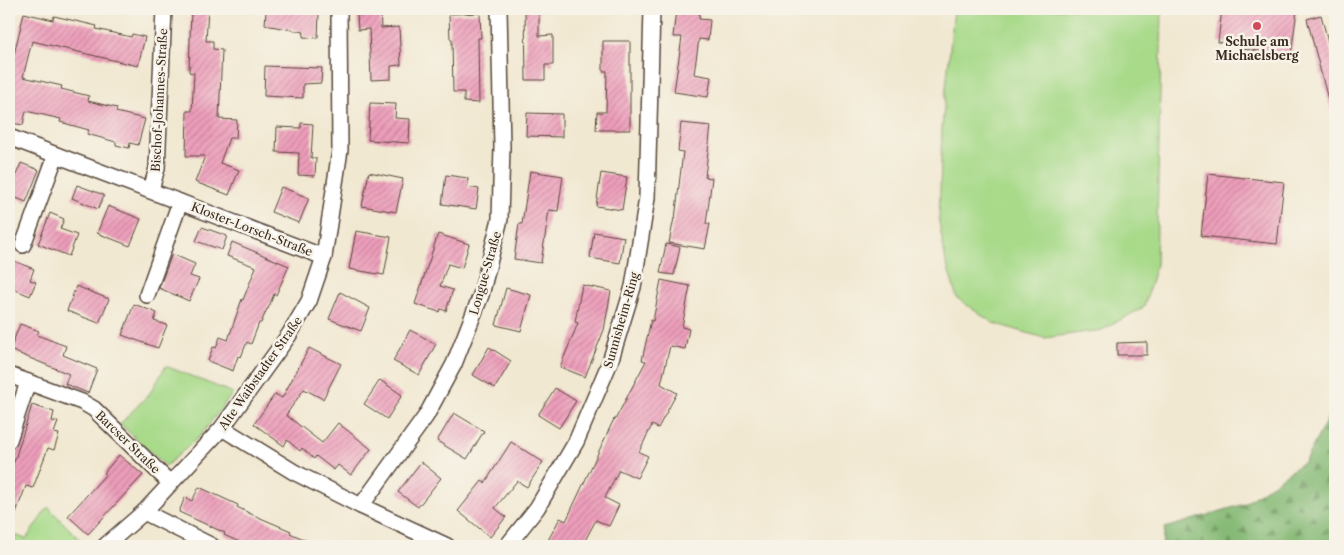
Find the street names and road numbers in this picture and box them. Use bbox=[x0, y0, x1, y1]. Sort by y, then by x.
street label: Bischof-Johannes-Straße bbox=[148, 28, 170, 172]
street label: Kloster-Lorsch-Straße bbox=[189, 199, 315, 259]
street label: Longue-Straße bbox=[466, 229, 504, 317]
street label: Sunnisheim-Ring bbox=[600, 270, 642, 370]
street label: Alte Waibstadter Straße bbox=[214, 313, 305, 434]
street label: Barcser Straße bbox=[93, 408, 164, 477]

